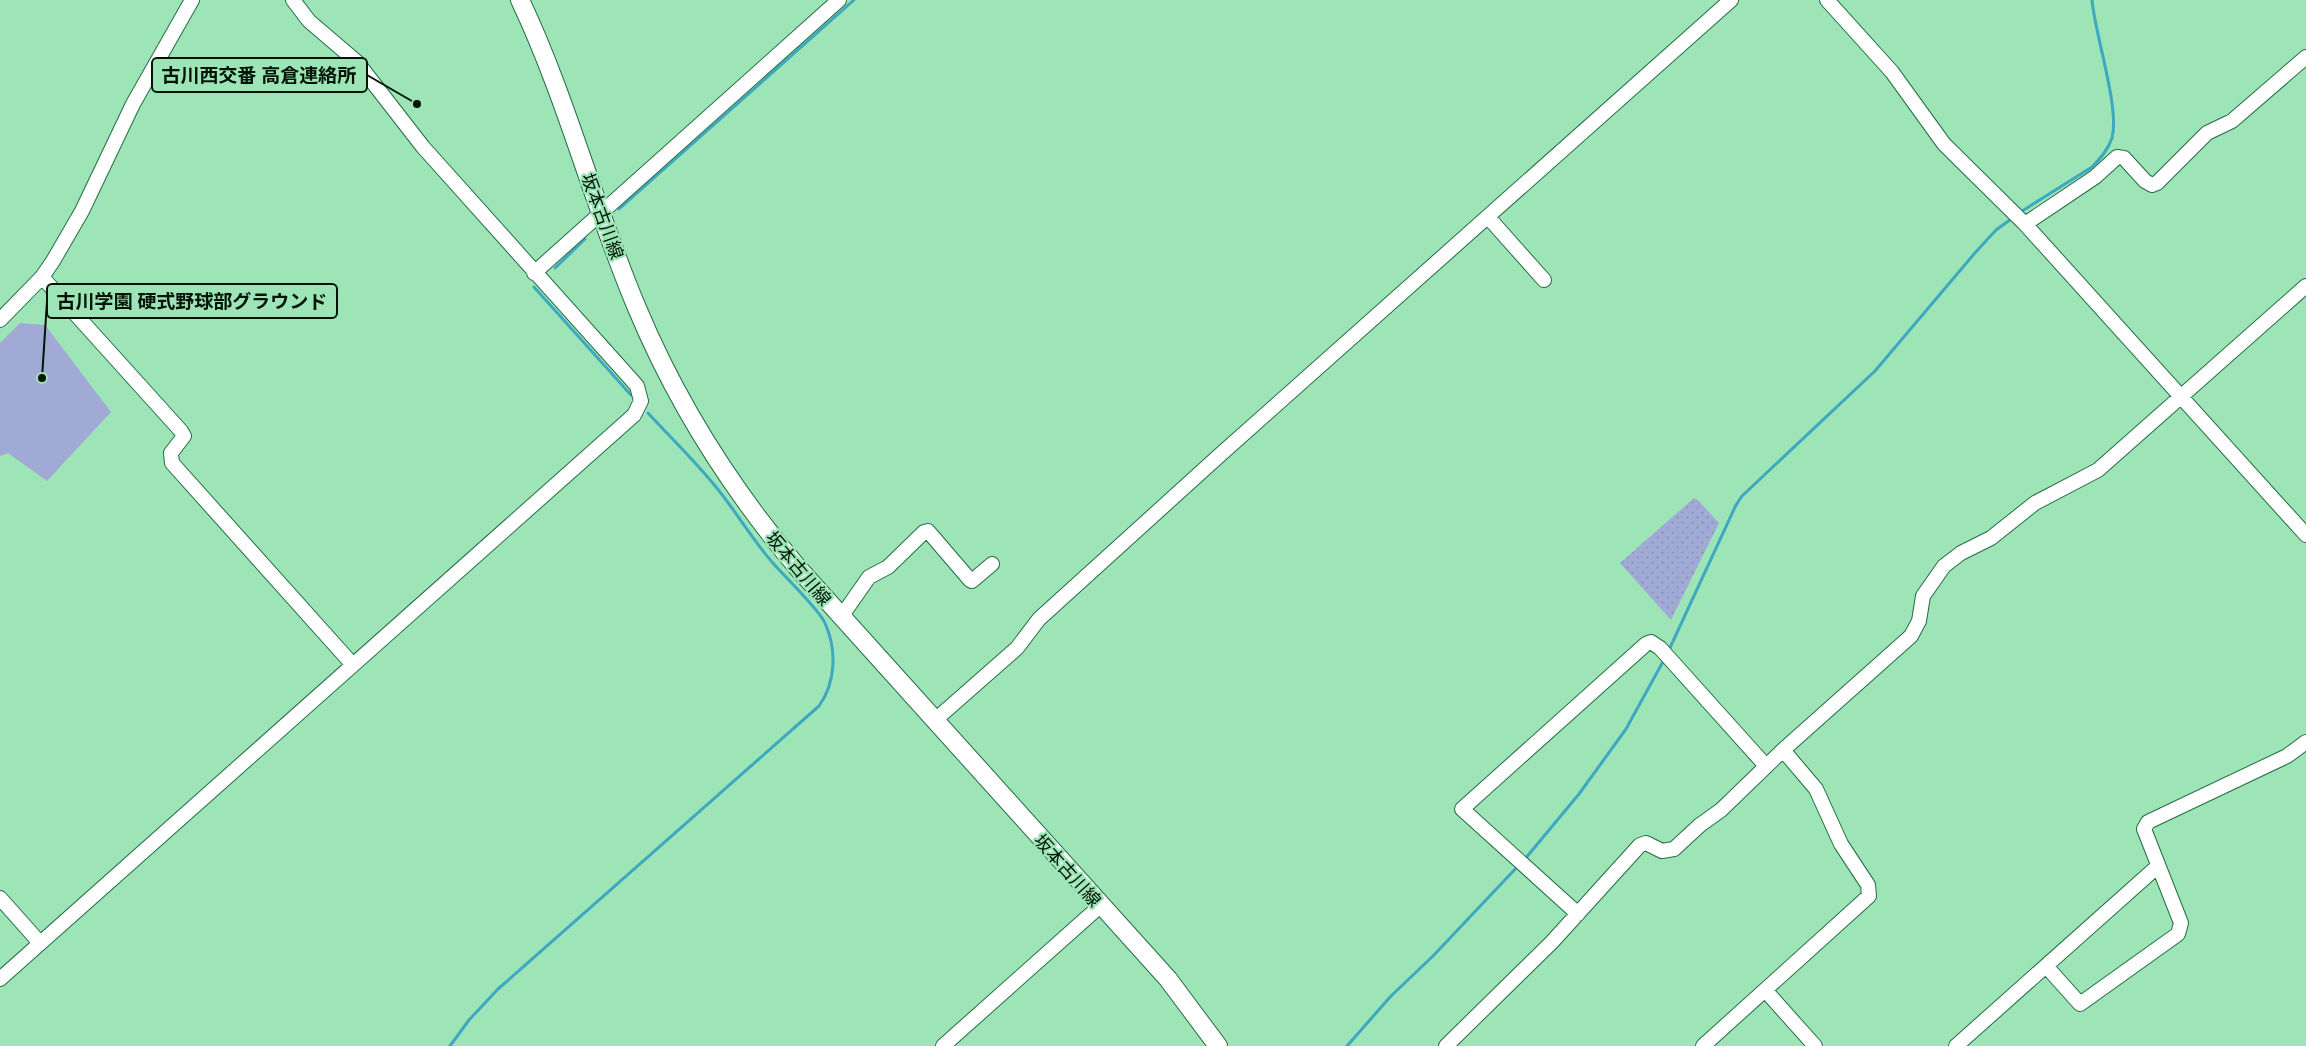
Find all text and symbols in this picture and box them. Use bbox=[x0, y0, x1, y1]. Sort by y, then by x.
callout: 古川西交番 高倉連絡所 bbox=[152, 58, 367, 92]
text: 古川西交番 高倉連絡所 bbox=[162, 63, 356, 86]
street label: 坂本古川線 bbox=[577, 170, 629, 262]
callout: 古川学園 硬式野球部グラウンド bbox=[47, 284, 337, 318]
text: 古川学園 硬式野球部グラウンド bbox=[57, 289, 327, 312]
street label: 坂本古川線 bbox=[762, 526, 836, 610]
street label: 坂本古川線 bbox=[1030, 829, 1106, 911]

